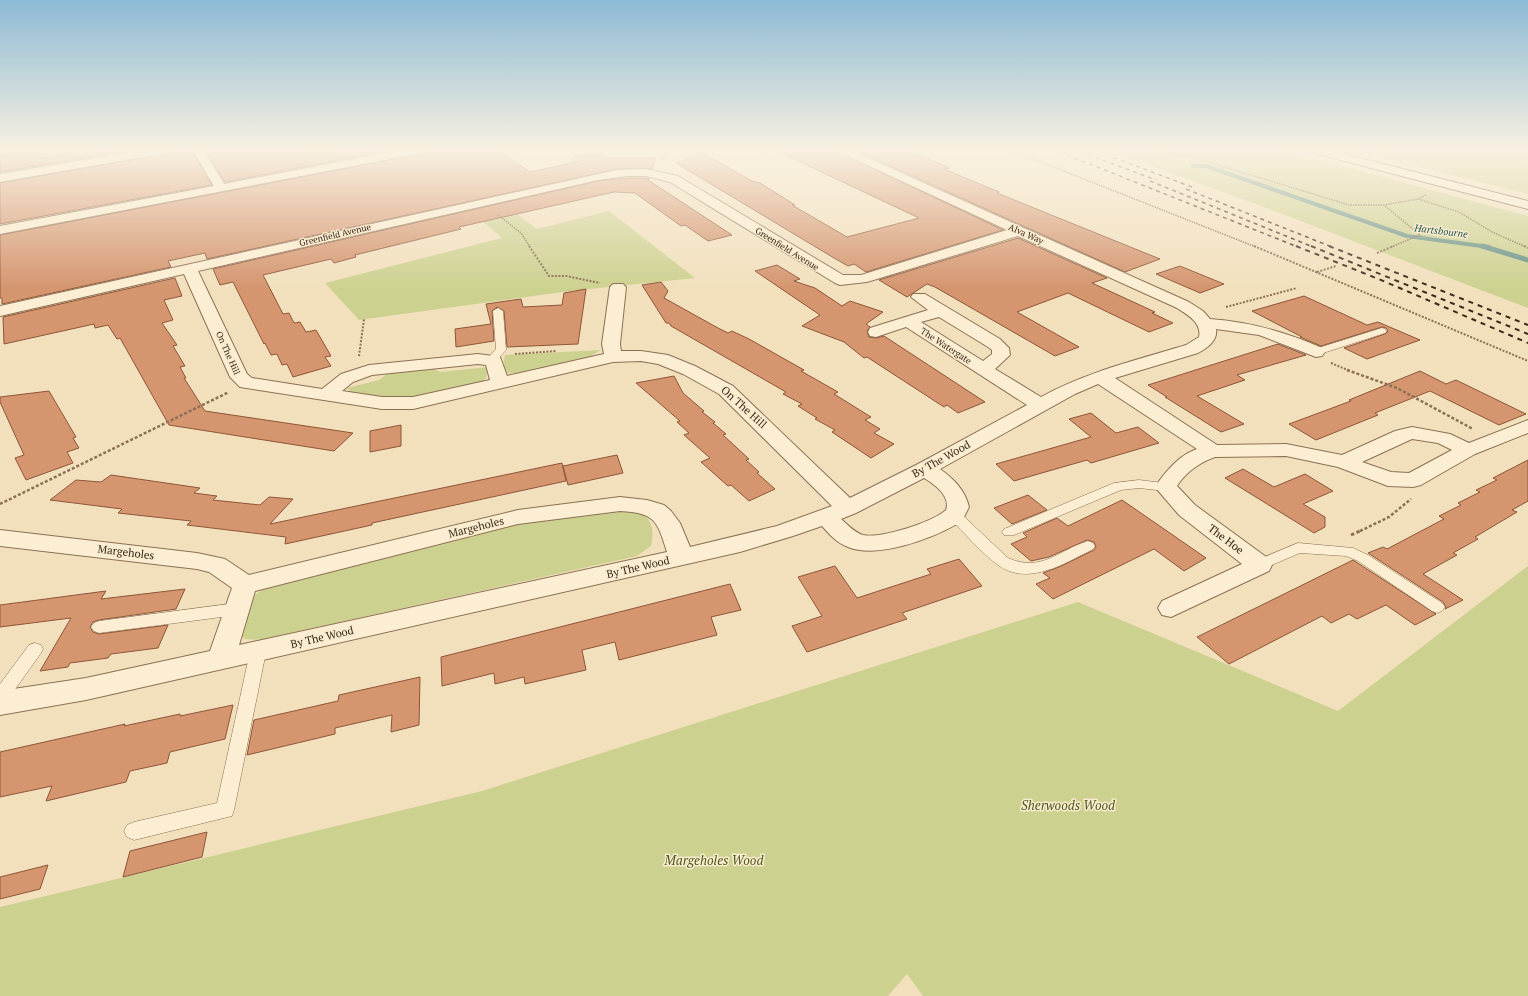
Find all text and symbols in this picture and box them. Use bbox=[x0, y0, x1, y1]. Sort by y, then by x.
street label: Greenfield Avenue bbox=[298, 221, 372, 249]
street label: Alva Way bbox=[1007, 221, 1046, 247]
water label: Hartsbourne bbox=[1413, 221, 1469, 241]
street label: Greenfield Avenue bbox=[753, 225, 822, 274]
street label: The Watergate bbox=[918, 325, 974, 367]
street label: On The Hill bbox=[213, 329, 243, 377]
street label: On The Hill bbox=[718, 383, 770, 431]
street label: By The Wood bbox=[909, 437, 973, 481]
street label: Margeholes bbox=[447, 513, 505, 541]
street label: The Hoe bbox=[1205, 521, 1247, 557]
street label: Margeholes bbox=[97, 542, 155, 562]
street label: By The Wood bbox=[605, 553, 671, 581]
street label: By The Wood bbox=[289, 623, 355, 651]
park label: Sherwoods Wood bbox=[1021, 796, 1116, 814]
park label: Margeholes Wood bbox=[664, 851, 764, 869]

